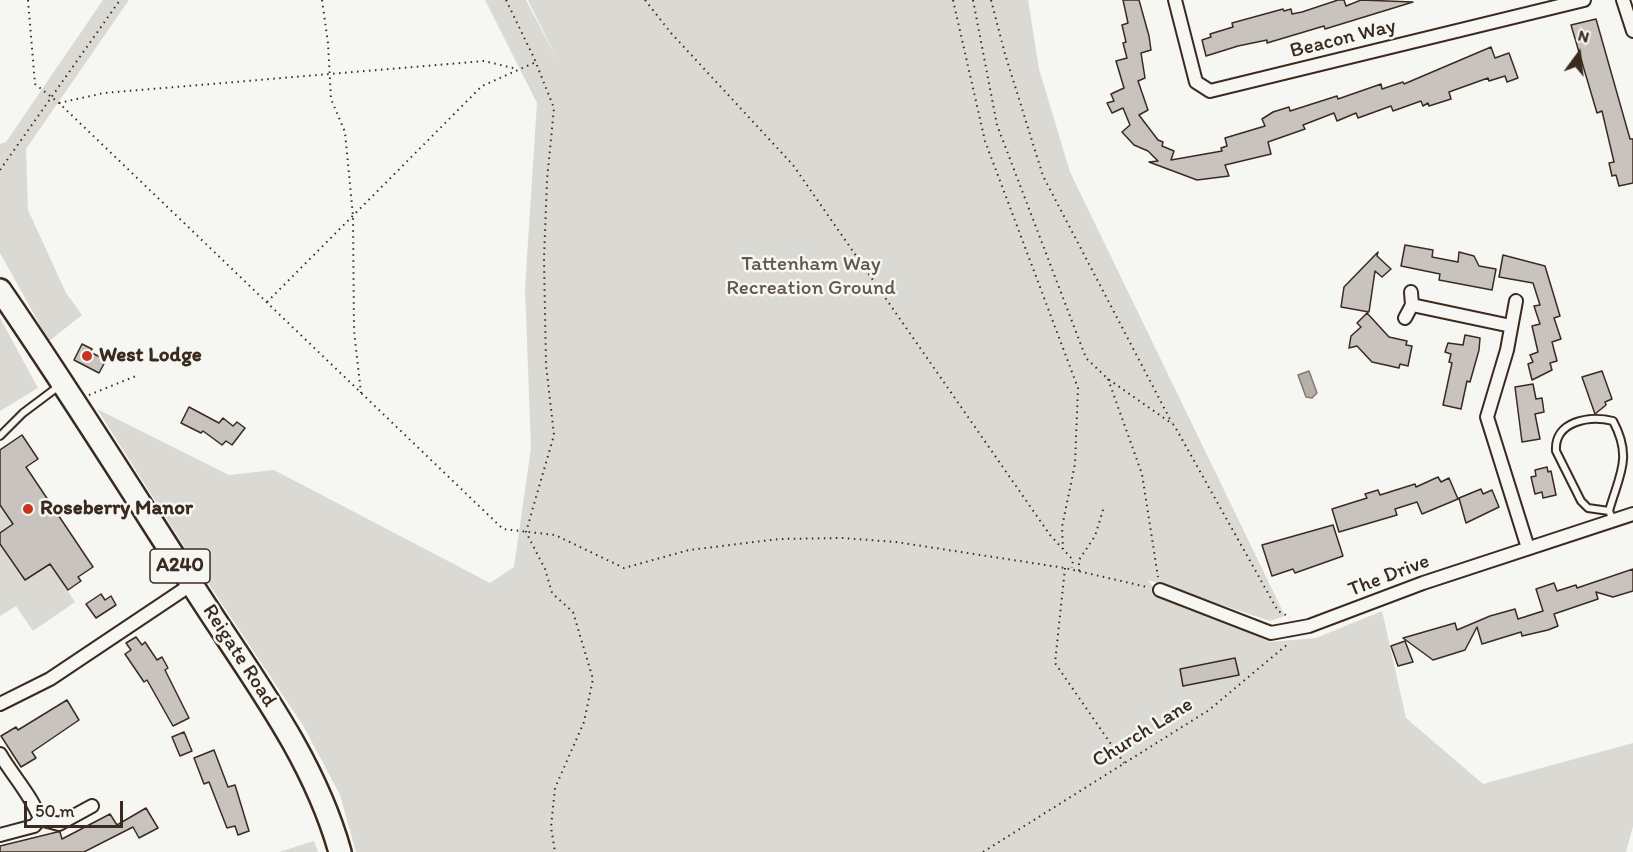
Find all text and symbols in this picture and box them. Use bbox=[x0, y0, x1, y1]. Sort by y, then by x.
street label: Beacon Way bbox=[1287, 14, 1399, 64]
north arrow bbox=[1549, 24, 1609, 84]
text: N bbox=[1576, 26, 1591, 47]
park label: Tattenham Way Recreation Ground bbox=[726, 252, 896, 302]
place label: West Lodge bbox=[99, 343, 202, 369]
marker: West Lodge bbox=[80, 349, 94, 363]
place label: Roseberry Manor bbox=[40, 496, 193, 522]
marker: Roseberry Manor bbox=[21, 502, 35, 516]
road number: A240 bbox=[150, 549, 210, 583]
street label: The Drive bbox=[1345, 549, 1433, 603]
street label: Reigate Road bbox=[196, 600, 282, 712]
street label: Church Lane bbox=[1088, 692, 1198, 774]
scale bar bbox=[27, 789, 126, 827]
text: 50 m bbox=[35, 800, 75, 822]

